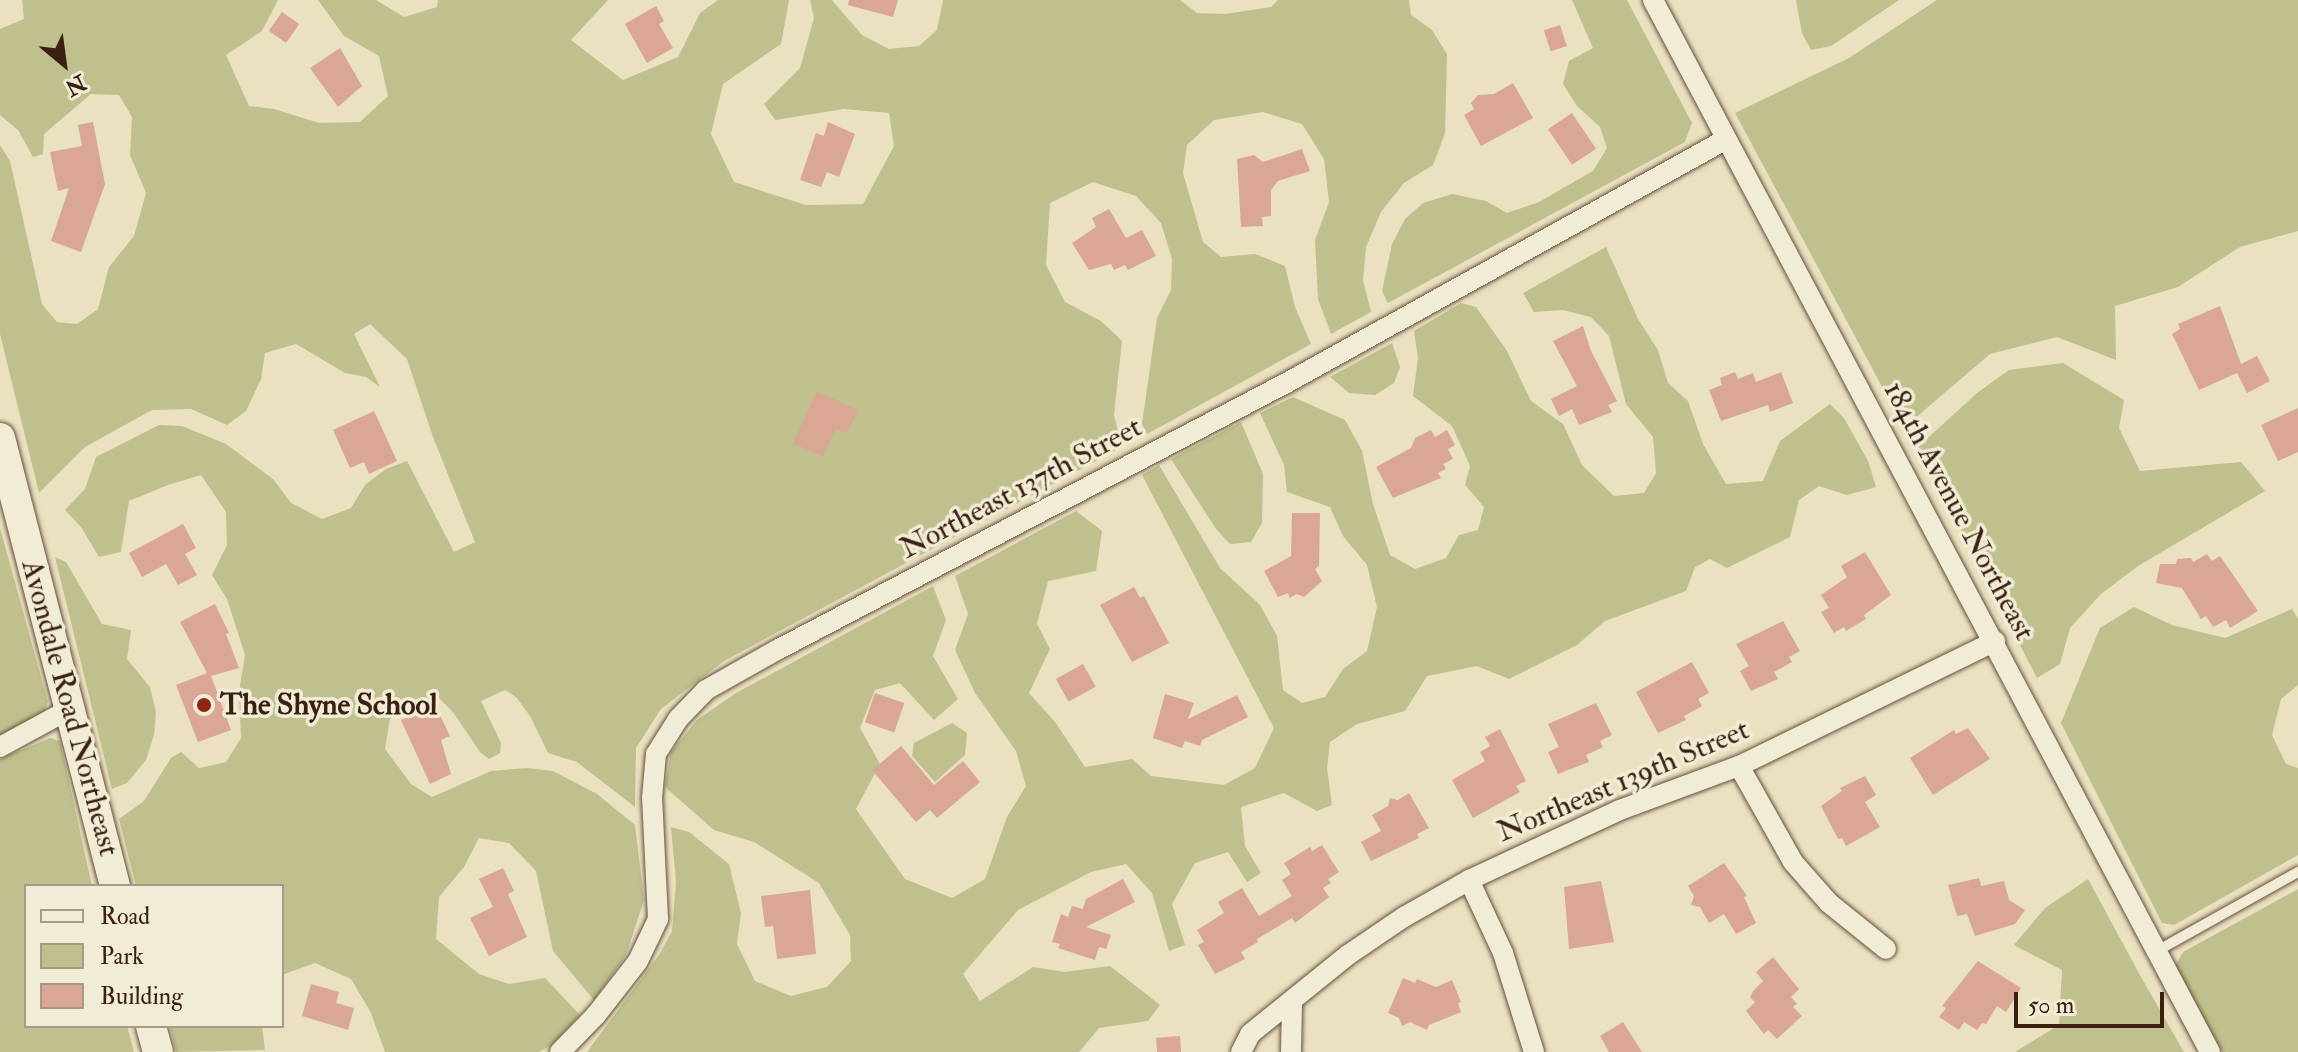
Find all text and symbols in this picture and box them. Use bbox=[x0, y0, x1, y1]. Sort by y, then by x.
north arrow bbox=[24, 24, 104, 104]
text: N bbox=[60, 68, 91, 102]
street label: 184th Avenue Northeast bbox=[1875, 375, 2043, 647]
street label: Northeast 137th Street bbox=[894, 409, 1148, 567]
street label: Avondale Road Northeast bbox=[13, 556, 127, 860]
place label: The Shyne School bbox=[220, 687, 437, 723]
marker: The Shyne School bbox=[195, 696, 213, 714]
street label: Northeast 139th Street bbox=[1492, 712, 1754, 850]
legend bbox=[24, 884, 284, 1028]
text: Road bbox=[100, 901, 150, 932]
text: Park bbox=[100, 941, 144, 972]
scale bar bbox=[2018, 976, 2168, 1026]
text: Building bbox=[100, 981, 183, 1012]
text: 50 m bbox=[2028, 990, 2074, 1021]

